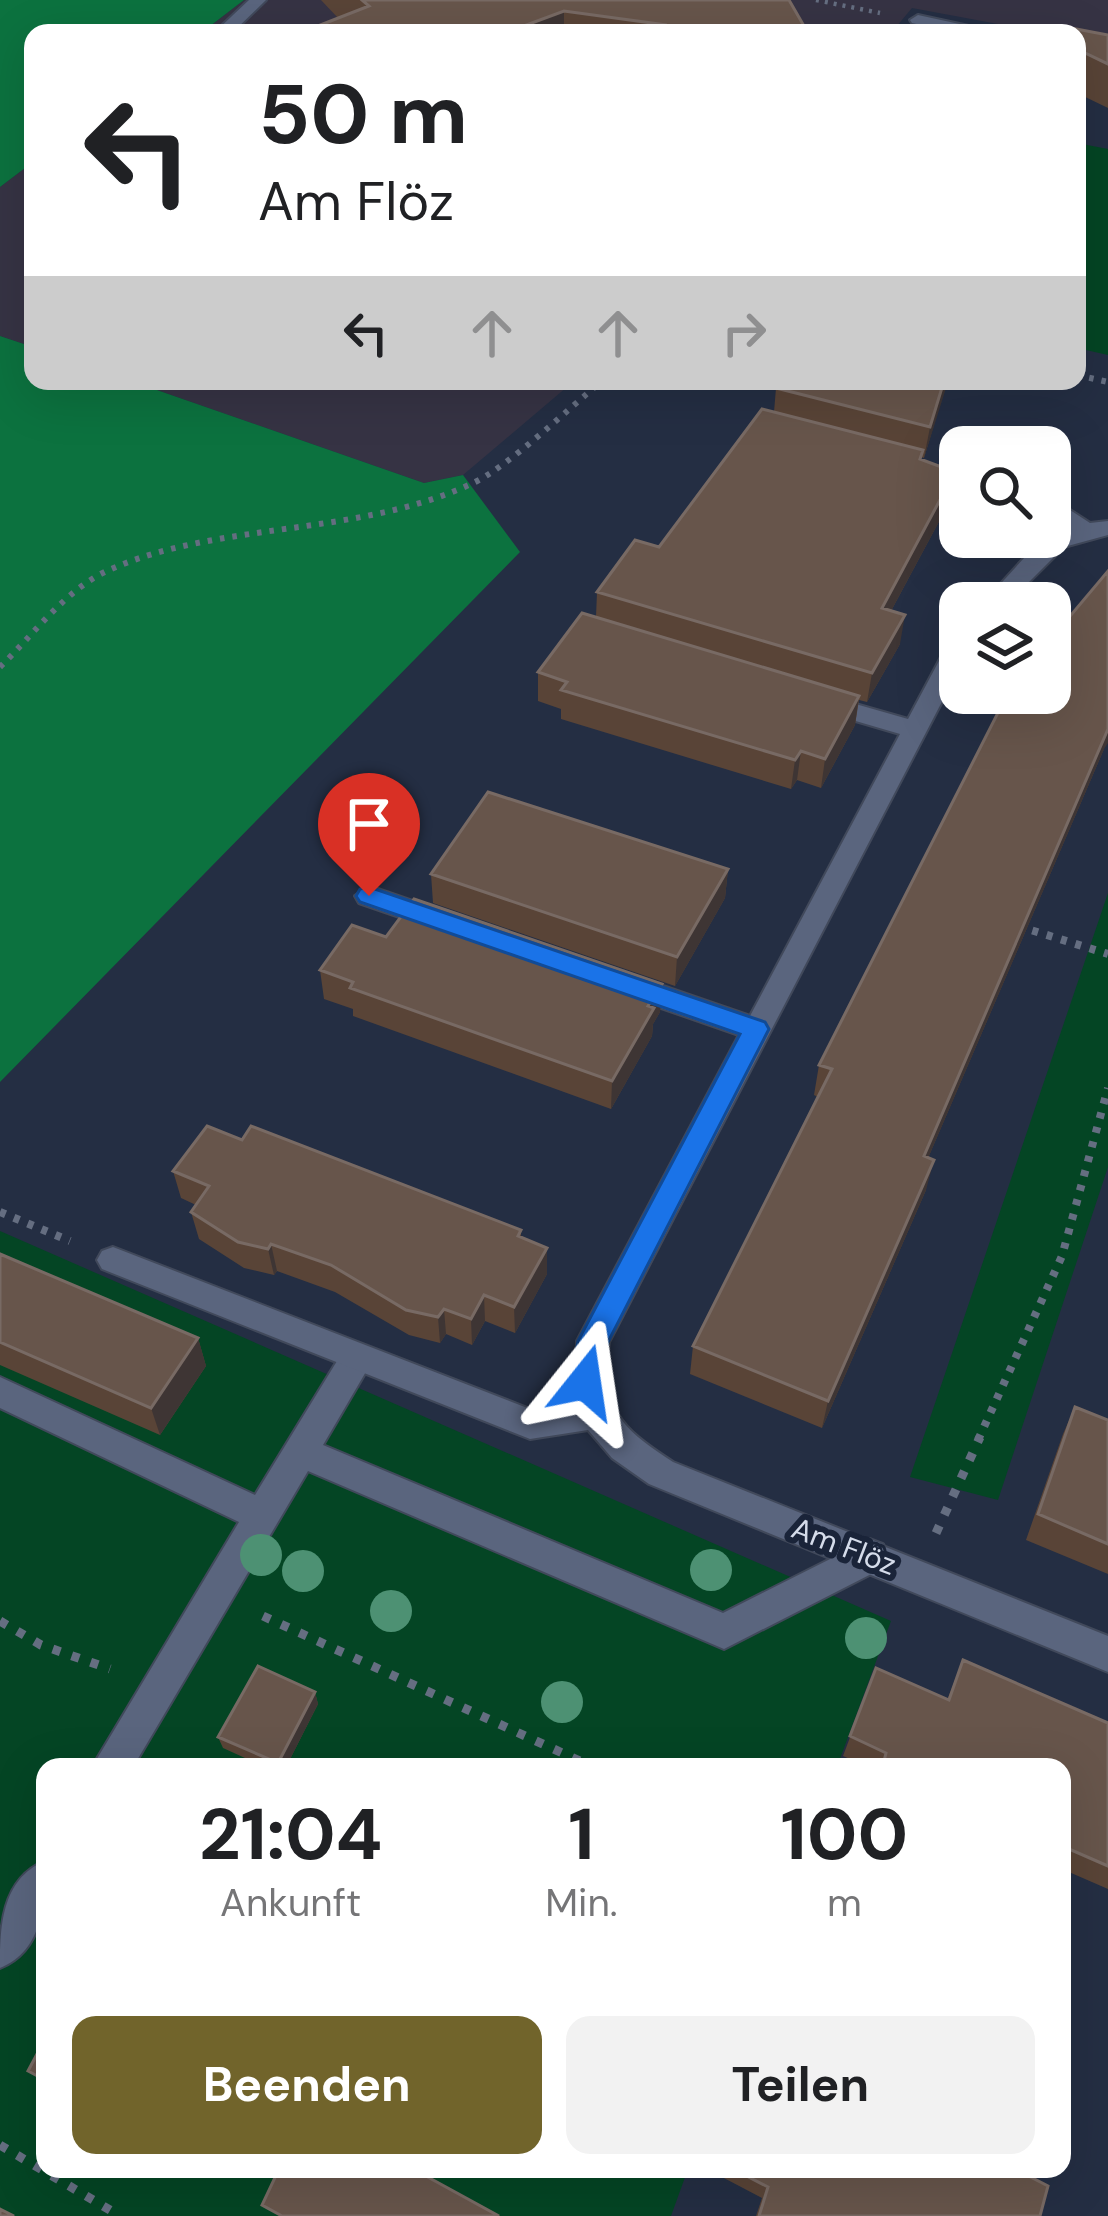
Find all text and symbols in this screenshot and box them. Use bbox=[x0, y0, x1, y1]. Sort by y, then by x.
text: 50 m bbox=[258, 60, 468, 169]
icon: left bbox=[60, 72, 216, 228]
text: Am Flöz bbox=[258, 166, 454, 237]
icon: left bbox=[333, 300, 399, 366]
icon: ahead bbox=[459, 300, 525, 366]
icon: ahead bbox=[585, 300, 651, 366]
icon: right bbox=[711, 300, 777, 366]
map controls bbox=[939, 426, 1071, 714]
button: search bbox=[939, 426, 1071, 558]
button: layers bbox=[939, 582, 1071, 714]
pin bbox=[318, 773, 420, 896]
icon: arrive bbox=[336, 791, 402, 857]
position arrow bbox=[522, 1319, 648, 1445]
street label: Am Flöz bbox=[786, 1508, 902, 1584]
text: 21:04 bbox=[199, 1788, 382, 1881]
text: 1 bbox=[568, 1788, 595, 1881]
text: 100 bbox=[780, 1788, 908, 1881]
text: Ankunft bbox=[220, 1877, 361, 1928]
text: Min. bbox=[545, 1877, 618, 1928]
text: m bbox=[827, 1877, 862, 1928]
button: Beenden bbox=[72, 2016, 542, 2154]
button: Teilen bbox=[566, 2016, 1035, 2154]

